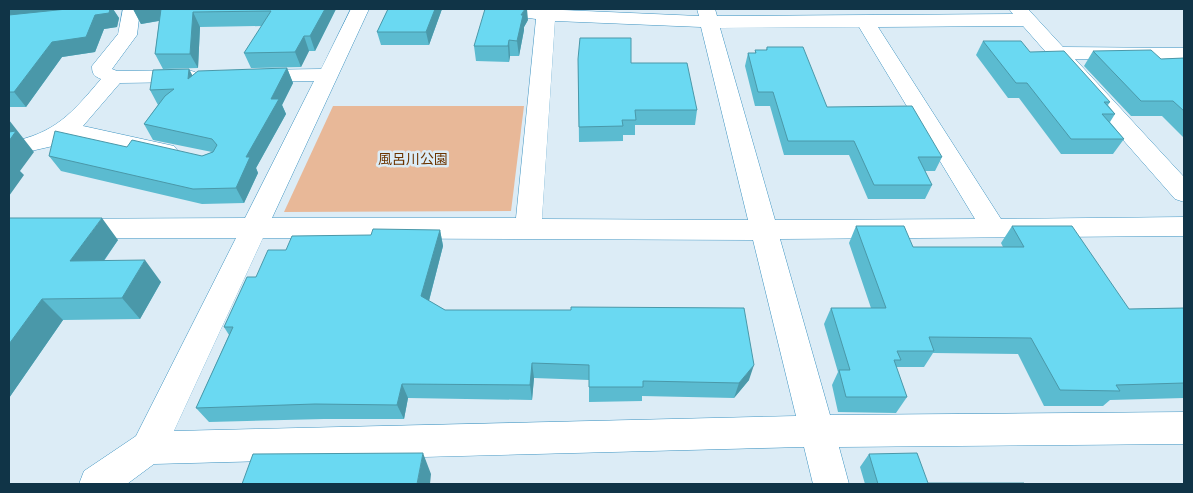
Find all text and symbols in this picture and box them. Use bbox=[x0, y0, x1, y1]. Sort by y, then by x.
park label: 風呂川公園 bbox=[378, 150, 448, 168]

